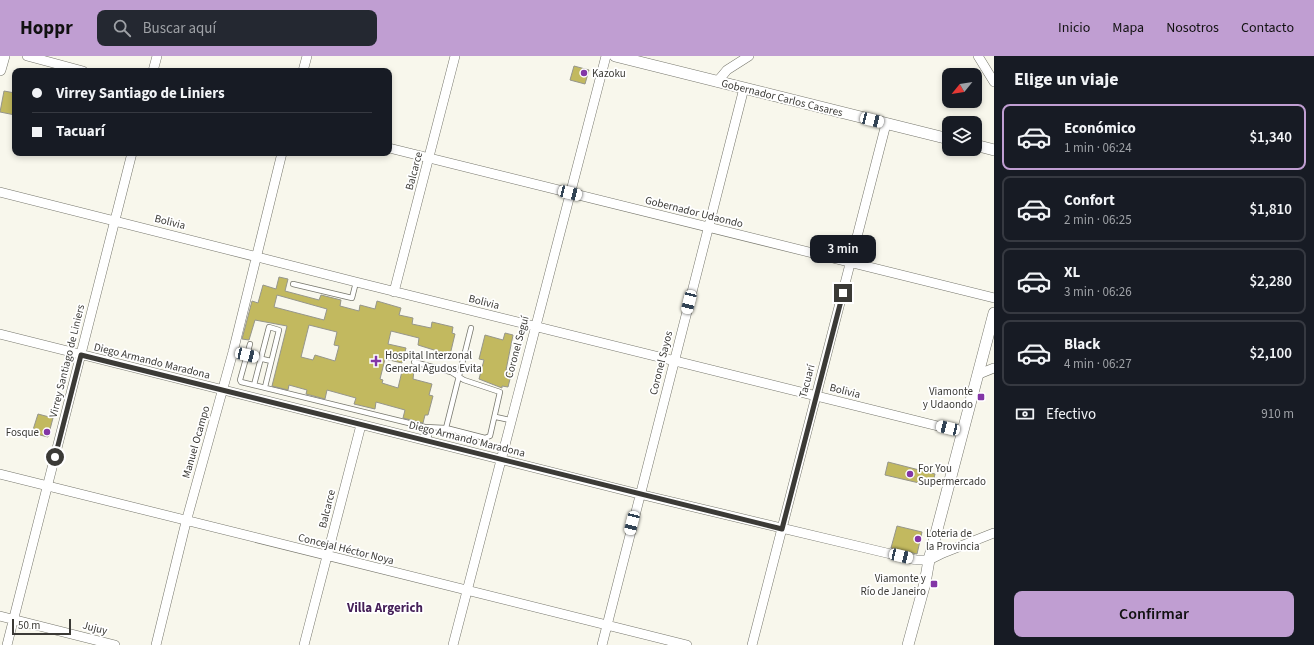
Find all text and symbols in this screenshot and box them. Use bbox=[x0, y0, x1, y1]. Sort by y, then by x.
search box bbox=[97, 10, 377, 46]
text: Hoppr bbox=[20, 15, 73, 42]
icon: search bbox=[111, 17, 133, 39]
text: Buscar aquí bbox=[143, 18, 216, 39]
text: Inicio bbox=[1058, 18, 1090, 38]
text: Mapa bbox=[1112, 18, 1144, 38]
text: Nosotros bbox=[1166, 18, 1219, 38]
text: Contacto bbox=[1241, 18, 1294, 38]
place label: Kazoku bbox=[592, 66, 626, 81]
text: Elige un viaje bbox=[1014, 67, 1119, 92]
marker: Kazoku bbox=[579, 68, 589, 78]
north arrow bbox=[942, 68, 982, 108]
map controls bbox=[942, 68, 982, 156]
street label: Gobernador Carlos Casares bbox=[720, 76, 845, 120]
text: Virrey Santiago de Liniers bbox=[56, 83, 225, 104]
car bbox=[859, 111, 885, 129]
button: layers bbox=[942, 116, 982, 156]
text: Económico bbox=[1064, 118, 1136, 139]
icon: car bbox=[1016, 119, 1052, 155]
text: Tacuarí bbox=[56, 121, 105, 142]
text: $1,340 bbox=[1249, 127, 1292, 148]
text: 1 min · 06:24 bbox=[1064, 139, 1132, 157]
street label: Balcarce bbox=[402, 150, 426, 192]
car bbox=[557, 184, 583, 202]
text: Confort bbox=[1064, 190, 1115, 211]
icon: car bbox=[1016, 191, 1052, 227]
street label: Gobernador Udaondo bbox=[643, 193, 745, 231]
text: $1,810 bbox=[1249, 199, 1292, 220]
street label: Bolivia bbox=[153, 211, 187, 233]
text: 2 min · 06:25 bbox=[1064, 211, 1132, 229]
callout: 3 min bbox=[810, 235, 876, 263]
text: 3 min bbox=[828, 240, 858, 258]
text: XL bbox=[1064, 262, 1080, 283]
icon: car bbox=[1016, 263, 1052, 299]
text: $2,280 bbox=[1249, 271, 1292, 292]
text: 3 min · 06:26 bbox=[1064, 283, 1132, 301]
route end bbox=[834, 284, 852, 302]
car bbox=[680, 289, 698, 315]
street label: Bolivia bbox=[467, 291, 501, 313]
street label: Virrey Santiago de Liniers bbox=[46, 302, 88, 419]
street label: Coronel Seguí bbox=[501, 314, 533, 380]
street label: Coronel Sayos bbox=[646, 329, 676, 397]
text: Black bbox=[1064, 334, 1101, 355]
icon: car bbox=[1016, 335, 1052, 371]
street label: Diego Armando Maradona bbox=[92, 339, 212, 383]
text: $2,100 bbox=[1249, 343, 1292, 364]
car bbox=[234, 346, 260, 364]
place label: Hospital Interzonal General Agudos Evita bbox=[385, 348, 482, 376]
marker: Hospital Interzonal General Agudos Evita bbox=[370, 355, 382, 367]
text: 4 min · 06:27 bbox=[1064, 355, 1132, 373]
street label: Tacuarí bbox=[795, 363, 819, 399]
street label: Bolivia bbox=[828, 380, 862, 402]
place label: Viamonte y Udaondo bbox=[923, 384, 974, 412]
marker: Viamonte y Udaondo bbox=[976, 392, 986, 402]
icon: cash bbox=[1014, 403, 1036, 425]
street label: Manuel Ocampo bbox=[178, 404, 214, 480]
text: Efectivo bbox=[1046, 404, 1096, 425]
text: 910 m bbox=[1261, 405, 1294, 423]
street label: Diego Armando Maradona bbox=[407, 417, 527, 461]
car bbox=[935, 419, 961, 437]
place label: Fosque bbox=[6, 425, 40, 440]
marker: Fosque bbox=[42, 427, 52, 437]
route start bbox=[46, 448, 64, 466]
place label: For You Supermercado bbox=[918, 461, 986, 489]
marker: For You Supermercado bbox=[905, 469, 915, 479]
street label: Balcarce bbox=[315, 488, 339, 530]
car bbox=[623, 510, 641, 536]
place label: Loteria de la Provincia bbox=[926, 526, 980, 554]
street label: Concejal Héctor Noya bbox=[296, 530, 396, 568]
marker: Loteria de la Provincia bbox=[913, 534, 923, 544]
car bbox=[888, 547, 914, 565]
place label: Viamonte y Río de Janeiro bbox=[860, 571, 926, 599]
marker: Viamonte y Río de Janeiro bbox=[929, 579, 939, 589]
button: Confirmar bbox=[1014, 591, 1294, 637]
district label: Villa Argerich bbox=[346, 599, 423, 617]
scale bar bbox=[12, 617, 71, 636]
text: 50 m bbox=[18, 618, 40, 633]
street label: Jujuy bbox=[81, 618, 109, 638]

